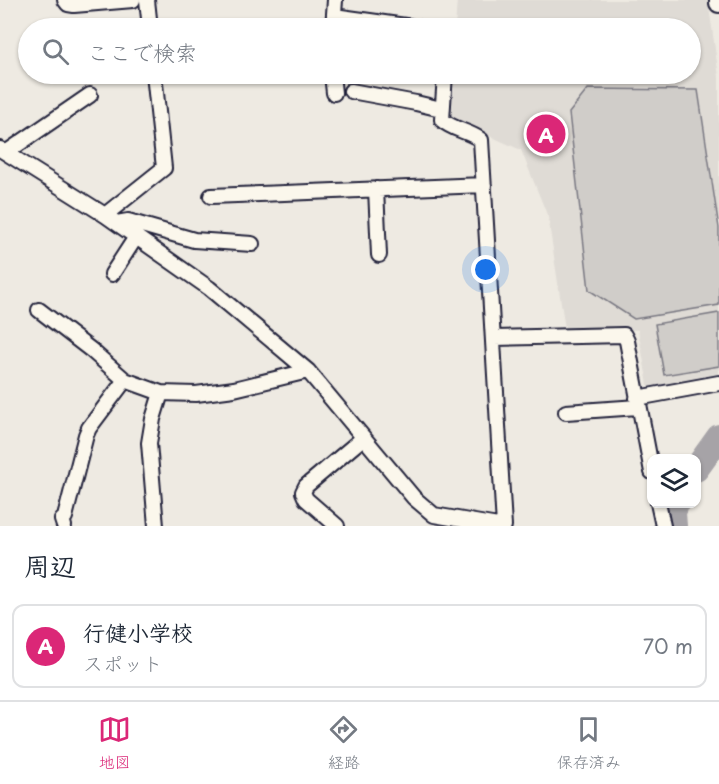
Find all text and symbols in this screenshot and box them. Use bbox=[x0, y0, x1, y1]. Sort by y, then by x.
search box bbox=[18, 18, 701, 84]
icon: search bbox=[39, 35, 72, 68]
text: ここで検索 bbox=[87, 35, 197, 68]
pin: A bbox=[526, 112, 566, 156]
your location bbox=[471, 255, 500, 284]
map controls bbox=[647, 454, 701, 508]
button: layers bbox=[647, 454, 701, 508]
text: 周辺 bbox=[24, 546, 76, 585]
text: 行健小学校 bbox=[83, 615, 193, 648]
text: A bbox=[38, 631, 53, 661]
text: 70 m bbox=[643, 631, 693, 661]
text: スポット bbox=[83, 648, 163, 678]
tab: 地図 bbox=[98, 713, 131, 773]
tab: 経路 bbox=[327, 713, 360, 773]
tab: 保存済み bbox=[557, 713, 621, 773]

